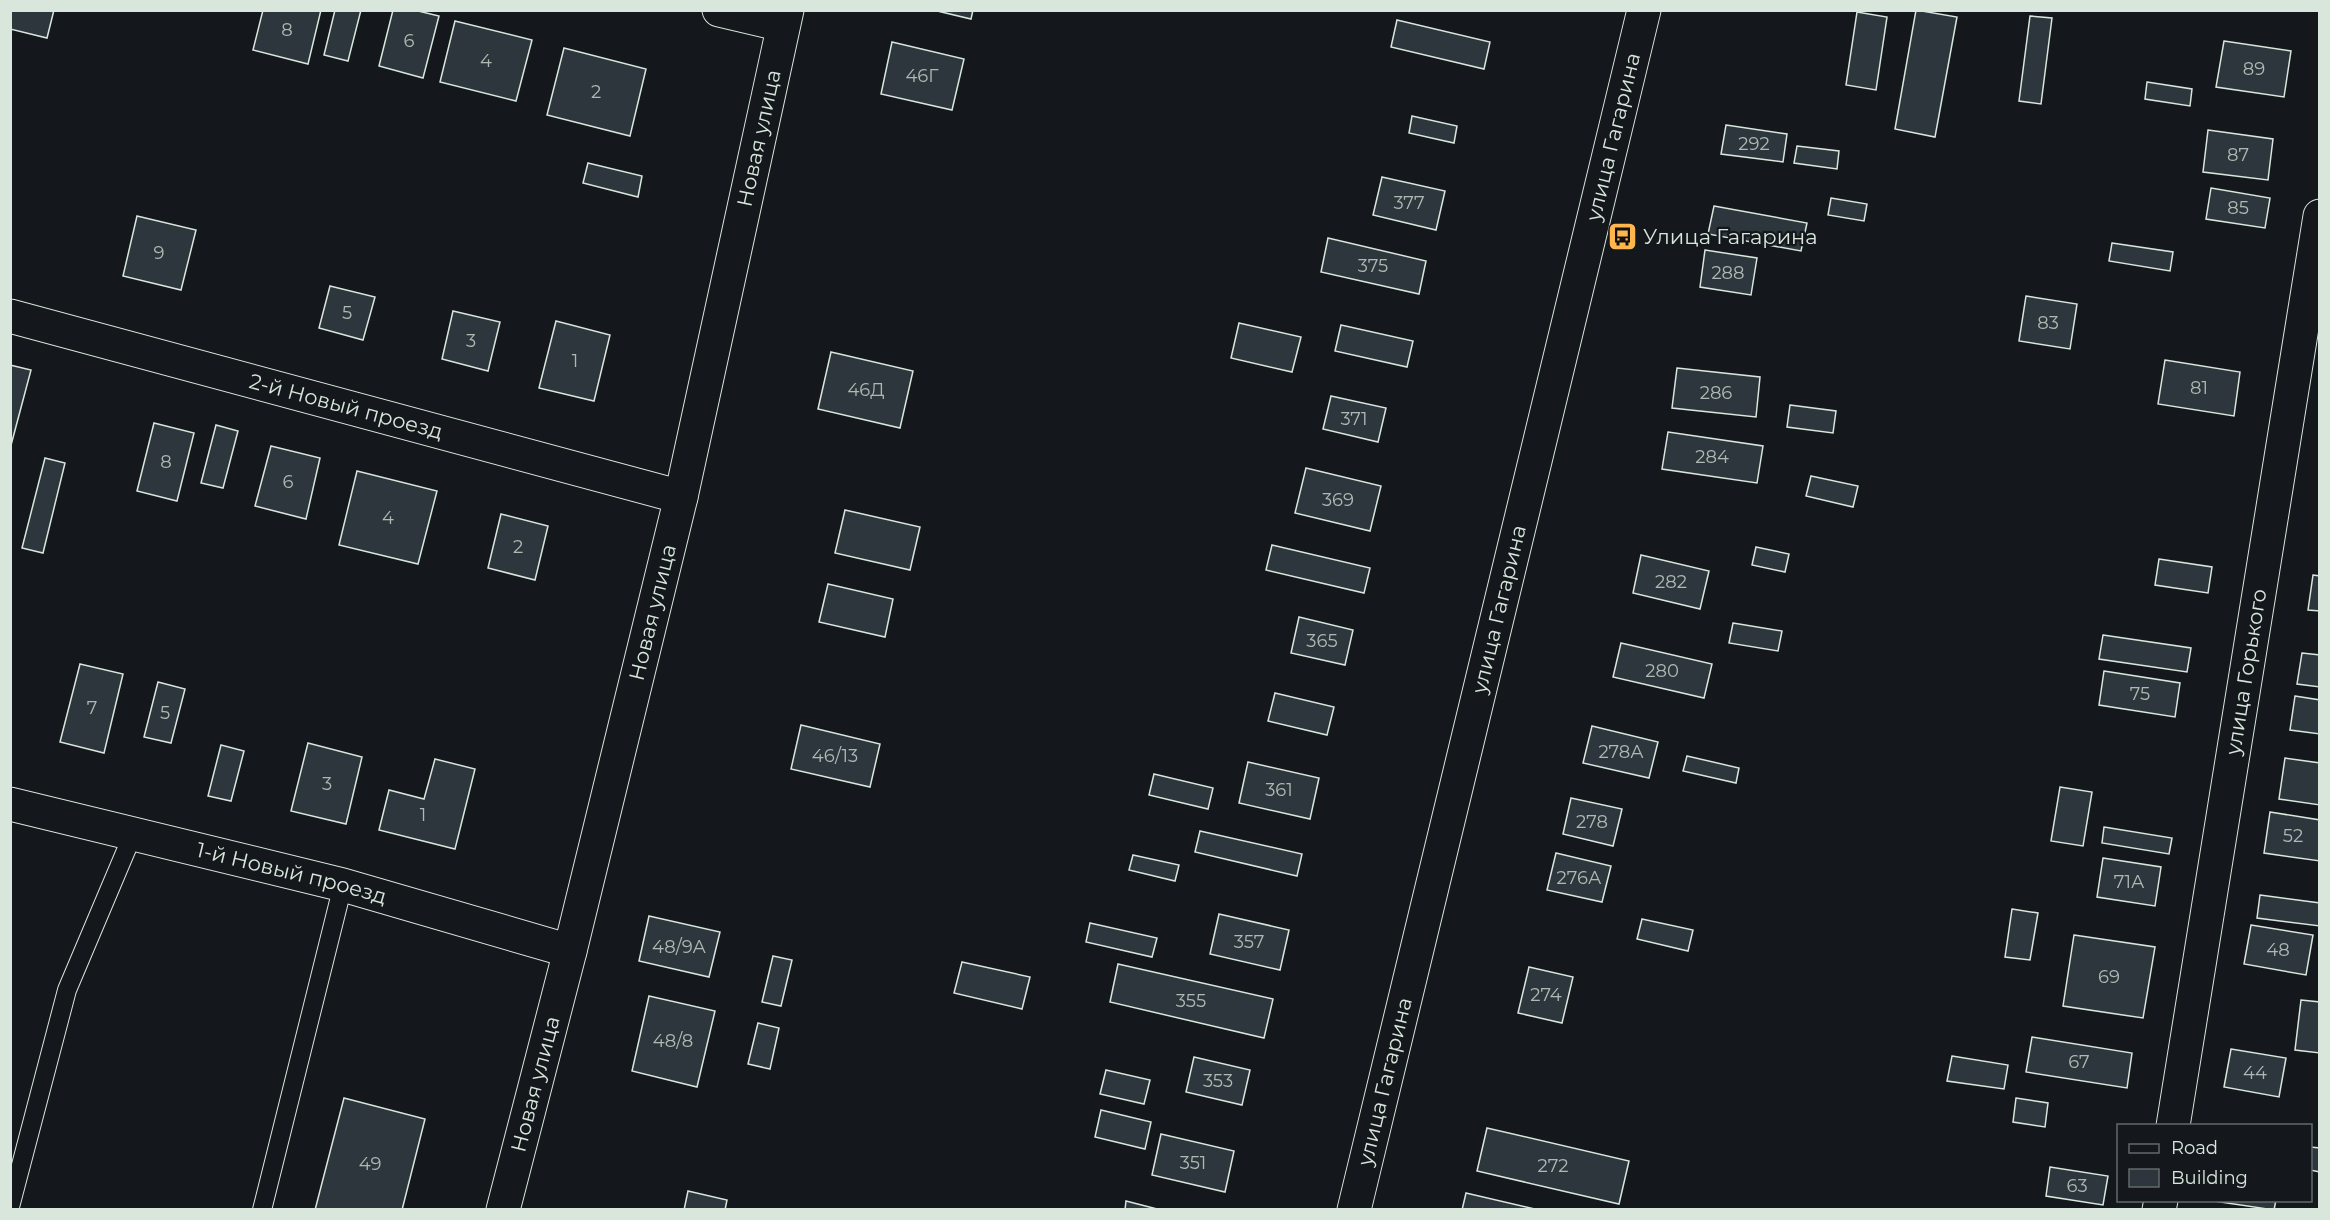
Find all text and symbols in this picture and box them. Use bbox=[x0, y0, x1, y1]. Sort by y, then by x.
house number: 8 bbox=[281, 19, 293, 41]
house number: 6 bbox=[404, 30, 415, 52]
house number: 4 bbox=[480, 50, 492, 72]
street label: улица Гагарина bbox=[1580, 50, 1645, 224]
house number: 89 bbox=[2243, 58, 2265, 80]
house number: 46Г bbox=[905, 65, 939, 87]
street label: Новая улица bbox=[732, 67, 786, 209]
house number: 2 bbox=[591, 81, 601, 103]
house number: 292 bbox=[1738, 133, 1770, 155]
house number: 87 bbox=[2227, 144, 2249, 166]
house number: 377 bbox=[1393, 192, 1425, 214]
house number: 85 bbox=[2227, 197, 2249, 219]
bus stop icon: Улица Гагарина bbox=[1606, 221, 1638, 253]
place label: Улица Гагарина bbox=[1643, 224, 1818, 249]
house number: 9 bbox=[154, 242, 165, 264]
house number: 375 bbox=[1358, 255, 1388, 277]
house number: 288 bbox=[1711, 262, 1745, 284]
house number: 5 bbox=[342, 302, 352, 324]
house number: 83 bbox=[2037, 312, 2059, 334]
house number: 3 bbox=[466, 330, 476, 352]
house number: 1 bbox=[572, 350, 578, 372]
street label: 2-й Новый проезд bbox=[247, 368, 446, 444]
house number: 81 bbox=[2190, 377, 2208, 399]
house number: 46Д bbox=[847, 379, 885, 401]
house number: 286 bbox=[1700, 382, 1732, 404]
house number: 371 bbox=[1340, 408, 1368, 430]
house number: 284 bbox=[1695, 446, 1729, 468]
house number: 8 bbox=[160, 451, 172, 473]
house number: 6 bbox=[283, 471, 294, 493]
house number: 369 bbox=[1322, 489, 1354, 511]
house number: 4 bbox=[382, 507, 394, 529]
street label: улица Гагарина bbox=[1466, 523, 1531, 697]
house number: 2 bbox=[513, 536, 523, 558]
street label: Новая улица bbox=[624, 542, 681, 683]
house number: 282 bbox=[1655, 571, 1687, 593]
street label: улица Горького bbox=[2220, 587, 2272, 758]
house number: 365 bbox=[1306, 630, 1338, 652]
house number: 280 bbox=[1645, 660, 1679, 682]
house number: 75 bbox=[2130, 683, 2150, 705]
house number: 7 bbox=[87, 697, 97, 719]
house number: 5 bbox=[160, 702, 170, 724]
house number: 278А bbox=[1598, 741, 1644, 763]
house number: 46/13 bbox=[812, 745, 858, 767]
house number: 3 bbox=[322, 773, 332, 795]
house number: 361 bbox=[1265, 779, 1293, 801]
house number: 1 bbox=[420, 804, 426, 826]
house number: 278 bbox=[1576, 811, 1608, 833]
house number: 52 bbox=[2283, 825, 2303, 847]
street label: 1-й Новый проезд bbox=[194, 837, 390, 909]
house number: 276А bbox=[1557, 867, 1602, 889]
house number: 71А bbox=[2114, 871, 2145, 893]
house number: 357 bbox=[1234, 931, 1264, 953]
house number: 48/9А bbox=[652, 936, 707, 958]
house number: 48 bbox=[2266, 939, 2290, 961]
house number: 69 bbox=[2098, 966, 2120, 988]
house number: 274 bbox=[1530, 984, 1562, 1006]
house number: 355 bbox=[1176, 990, 1206, 1012]
street label: улица Гагарина bbox=[1352, 995, 1417, 1169]
street label: Новая улица bbox=[506, 1013, 565, 1155]
house number: 48/8 bbox=[653, 1030, 693, 1052]
house number: 67 bbox=[2068, 1051, 2090, 1073]
house number: 44 bbox=[2243, 1062, 2267, 1084]
house number: 353 bbox=[1203, 1070, 1233, 1092]
legend bbox=[2117, 1124, 2312, 1202]
text: Road bbox=[2171, 1137, 2218, 1159]
house number: 351 bbox=[1180, 1152, 1206, 1174]
house number: 49 bbox=[359, 1153, 381, 1175]
house number: 272 bbox=[1537, 1155, 1569, 1177]
text: Building bbox=[2171, 1167, 2248, 1189]
house number: 63 bbox=[2066, 1175, 2088, 1197]

